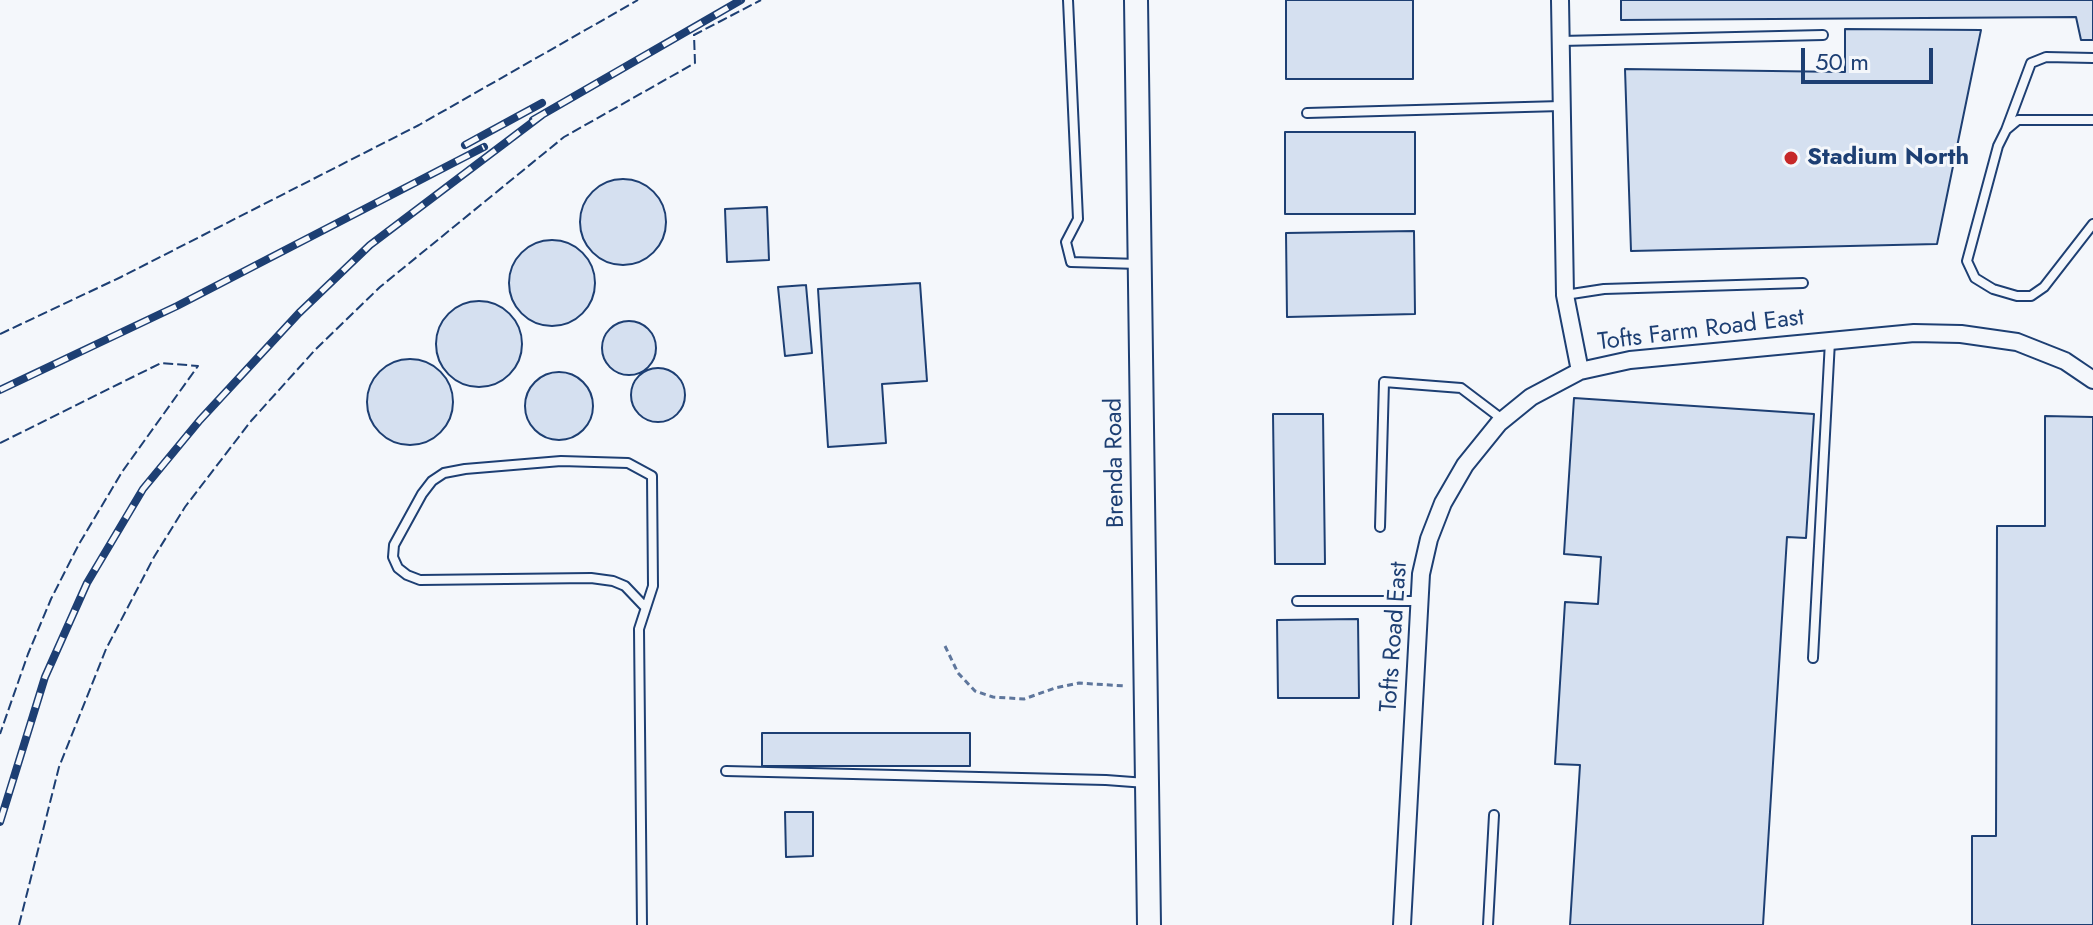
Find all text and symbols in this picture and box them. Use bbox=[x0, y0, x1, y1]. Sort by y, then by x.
scale bar bbox=[1805, 32, 1937, 82]
text: 50 m bbox=[1815, 44, 1869, 79]
place label: Stadium North bbox=[1807, 144, 1969, 172]
marker: Stadium North bbox=[1782, 149, 1800, 167]
street label: Tofts Farm Road East bbox=[1596, 304, 1806, 358]
street label: Brenda Road bbox=[1100, 398, 1132, 528]
street label: Tofts Road East bbox=[1375, 561, 1415, 713]

